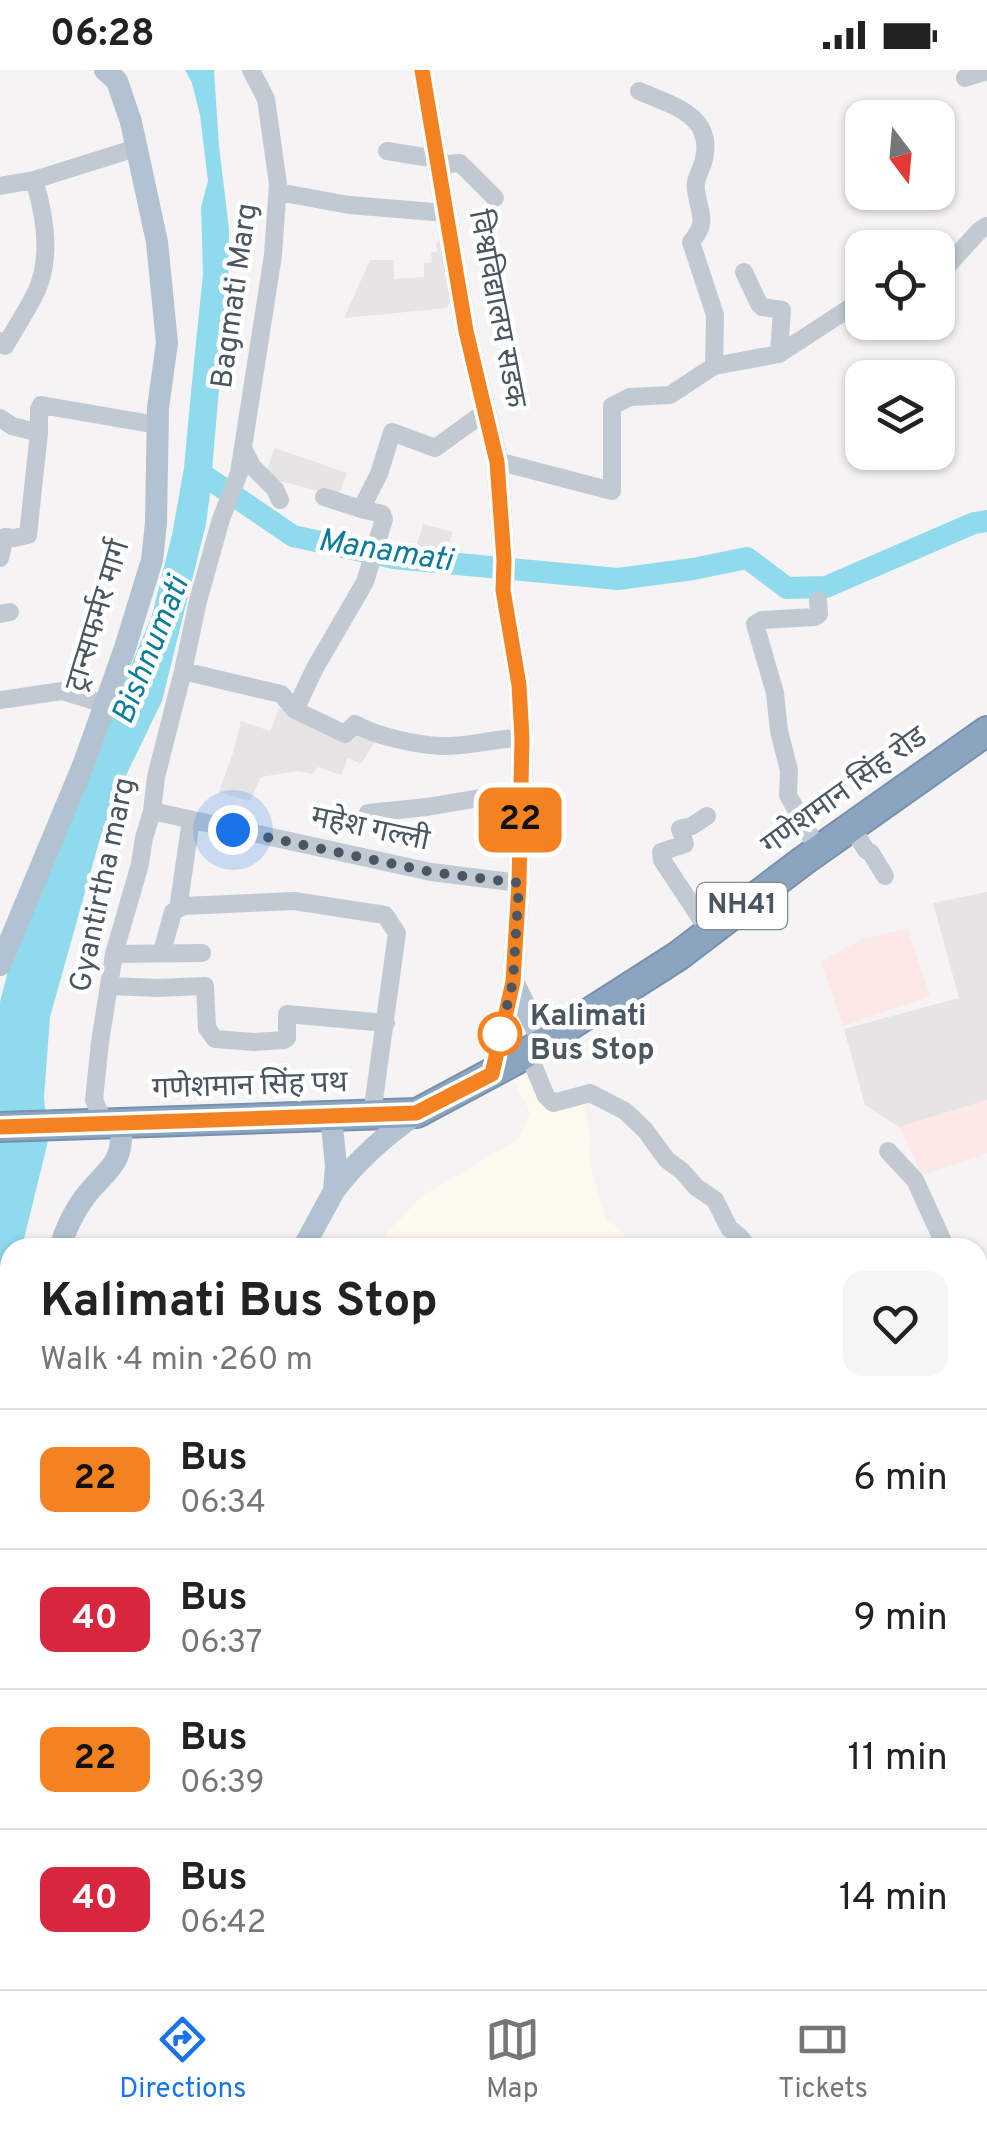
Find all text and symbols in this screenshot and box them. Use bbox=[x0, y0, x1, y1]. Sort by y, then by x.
text: 06:28 bbox=[50, 11, 155, 60]
north arrow bbox=[845, 100, 955, 210]
map controls bbox=[845, 100, 955, 470]
street label: Bagmati Marg bbox=[205, 201, 267, 391]
street label: विश्वविद्यालय सडक bbox=[459, 207, 534, 412]
button: locate bbox=[845, 230, 955, 340]
button: layers bbox=[845, 360, 955, 470]
water label: Manamati bbox=[315, 522, 457, 583]
street label: ट्रान्सफर्मर मार्ग bbox=[58, 535, 140, 696]
water label: Bishnumati bbox=[104, 569, 200, 731]
street label: गणेशमान सिंह रोड bbox=[754, 717, 936, 864]
street label: Gyantirtha marg bbox=[63, 774, 145, 996]
line badge: 22 bbox=[475, 788, 565, 852]
street label: महेश गल्ली bbox=[308, 797, 434, 861]
text: 22 bbox=[499, 798, 541, 842]
your location bbox=[208, 805, 258, 855]
road number: NH41 bbox=[697, 883, 787, 929]
place label: Kalimati Bus Stop bbox=[530, 999, 655, 1070]
marker: Kalimati Bus Stop bbox=[479, 1013, 521, 1055]
street label: गणेशमान सिंह पथ bbox=[152, 1063, 349, 1109]
button: heart bbox=[843, 1271, 948, 1376]
text: Kalimati Bus Stop bbox=[40, 1273, 438, 1333]
text: Walk · 4 min · 260 m bbox=[40, 1341, 313, 1381]
text: Bus bbox=[180, 1435, 247, 1484]
text: 6 min bbox=[853, 1455, 948, 1504]
text: 22 bbox=[74, 1457, 116, 1501]
text: 06:34 bbox=[180, 1484, 266, 1524]
text: Bus bbox=[180, 1575, 247, 1624]
text: 9 min bbox=[853, 1595, 948, 1644]
text: 40 bbox=[72, 1597, 118, 1641]
text: 06:37 bbox=[180, 1624, 263, 1664]
text: Bus bbox=[180, 1715, 247, 1764]
text: 11 min bbox=[847, 1735, 948, 1784]
text: 22 bbox=[74, 1737, 116, 1781]
text: 06:39 bbox=[180, 1764, 265, 1804]
text: Bus bbox=[180, 1855, 247, 1904]
text: 14 min bbox=[839, 1875, 948, 1924]
text: 40 bbox=[72, 1877, 118, 1921]
text: 06:42 bbox=[180, 1904, 266, 1944]
tab: Directions bbox=[119, 2012, 246, 2108]
tab: Map bbox=[485, 2012, 540, 2108]
tab: Tickets bbox=[778, 2012, 868, 2108]

